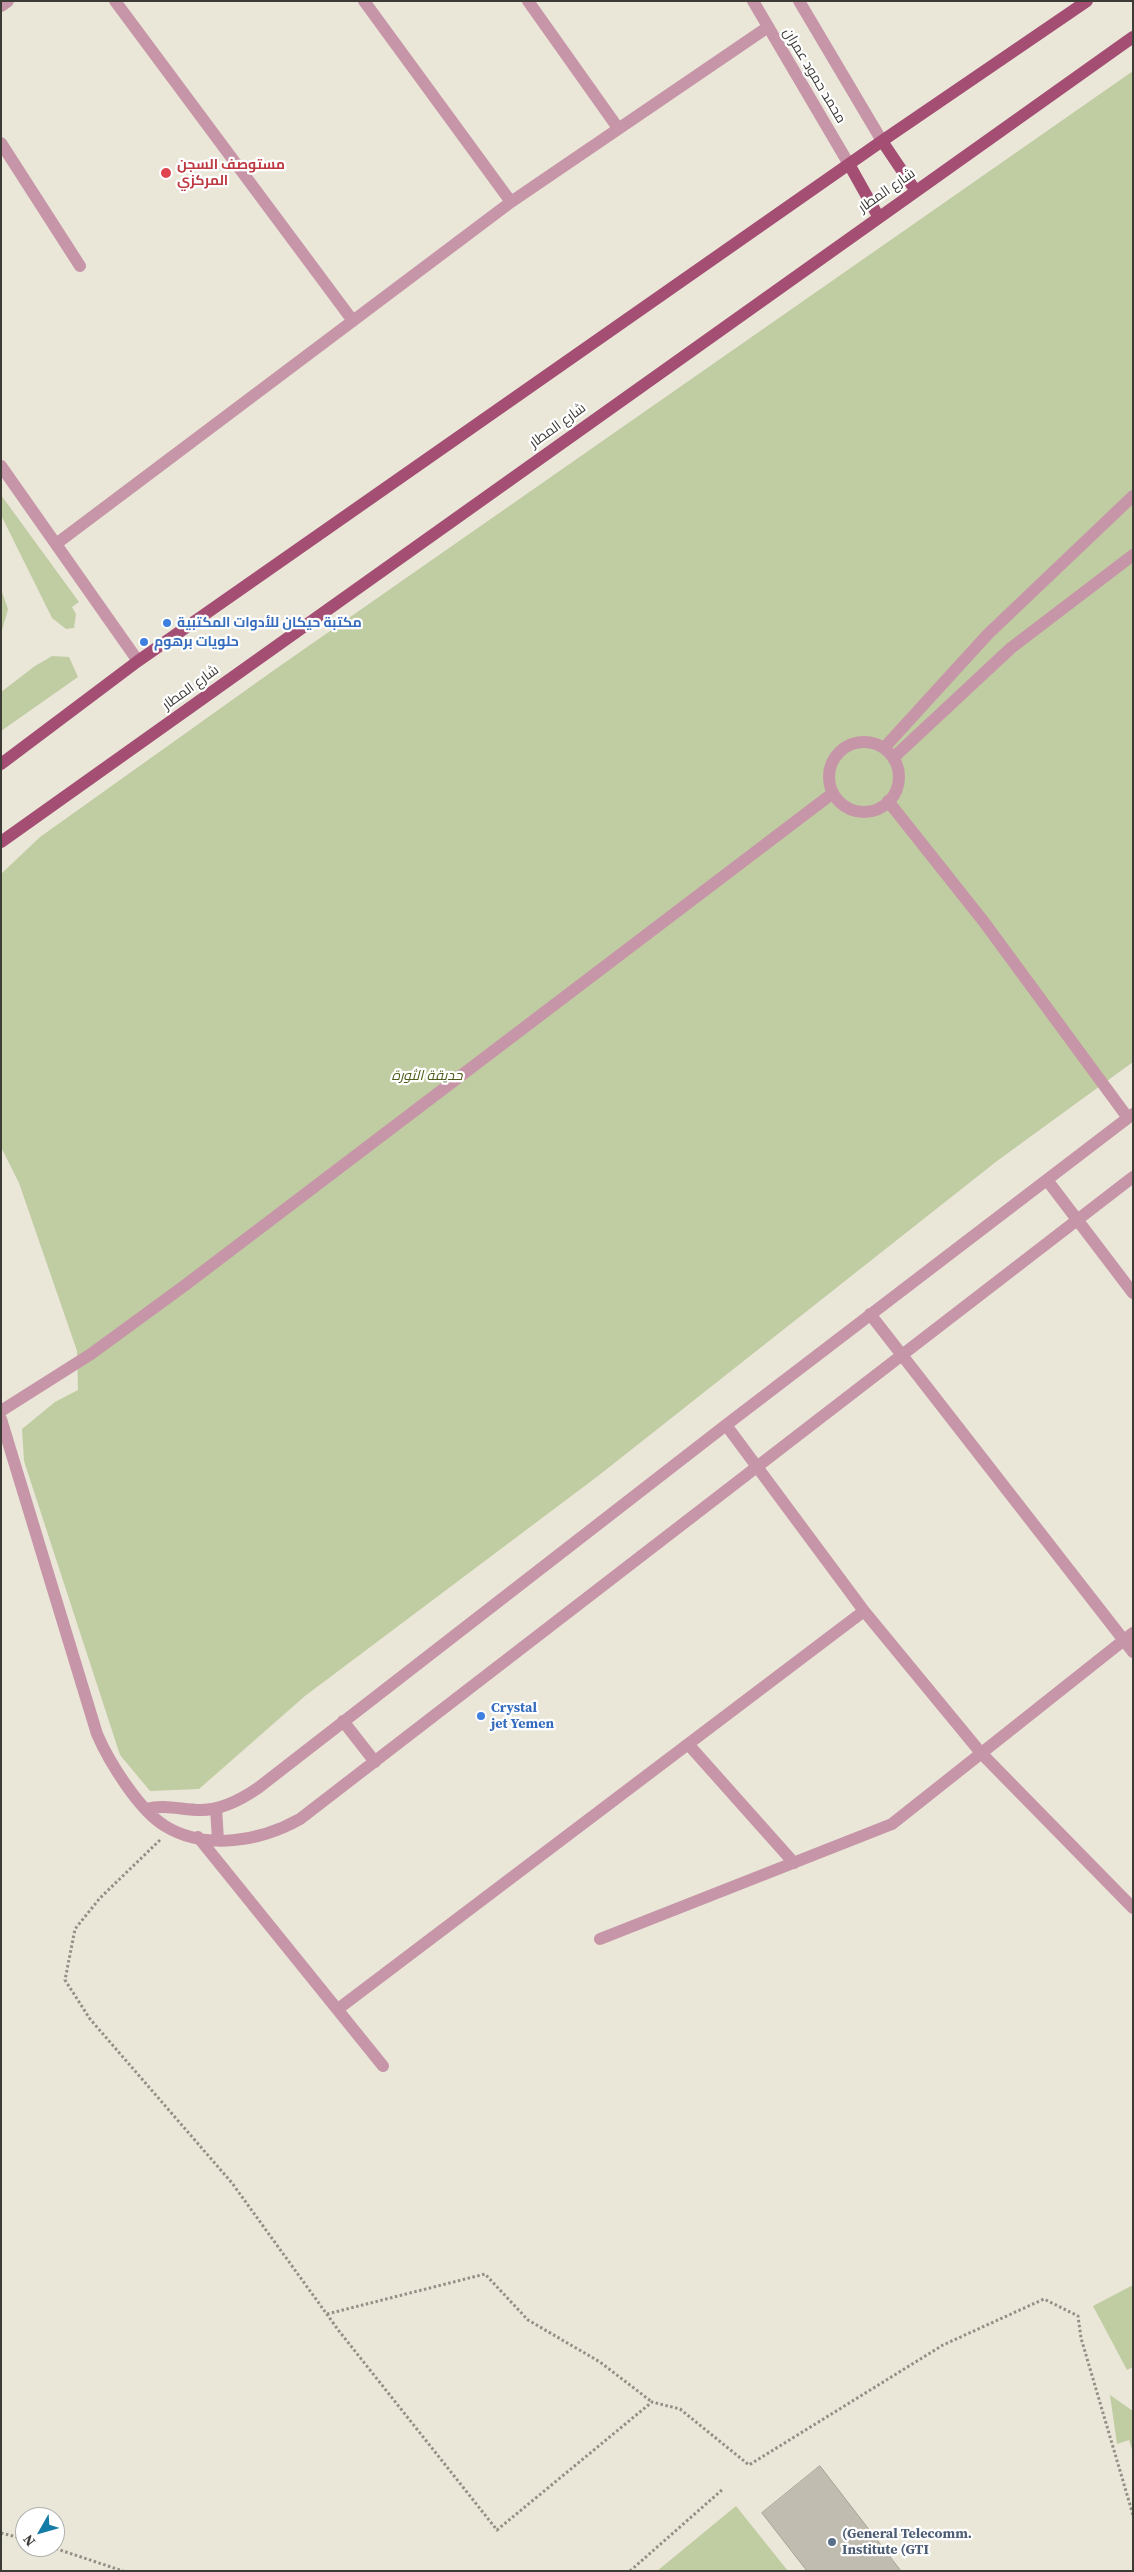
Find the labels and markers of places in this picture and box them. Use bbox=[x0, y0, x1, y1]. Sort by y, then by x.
place label: مستوصف السجن المركزي bbox=[177, 157, 285, 190]
marker: مستوصف السجن المركزي bbox=[159, 166, 173, 180]
place label: مكتبة حيكان للأدوات المكتبية bbox=[177, 615, 362, 631]
marker: مكتبة حيكان للأدوات المكتبية bbox=[161, 617, 173, 629]
place label: حلويات برهوم bbox=[154, 634, 239, 650]
marker: حلويات برهوم bbox=[138, 636, 150, 648]
place label: Crystal jet Yemen bbox=[491, 1700, 554, 1732]
marker: Crystal jet Yemen bbox=[475, 1710, 487, 1722]
place label: (General Telecomm. Institute (GTI bbox=[842, 2526, 972, 2558]
marker: (General Telecomm. Institute (GTI bbox=[826, 2536, 838, 2548]

